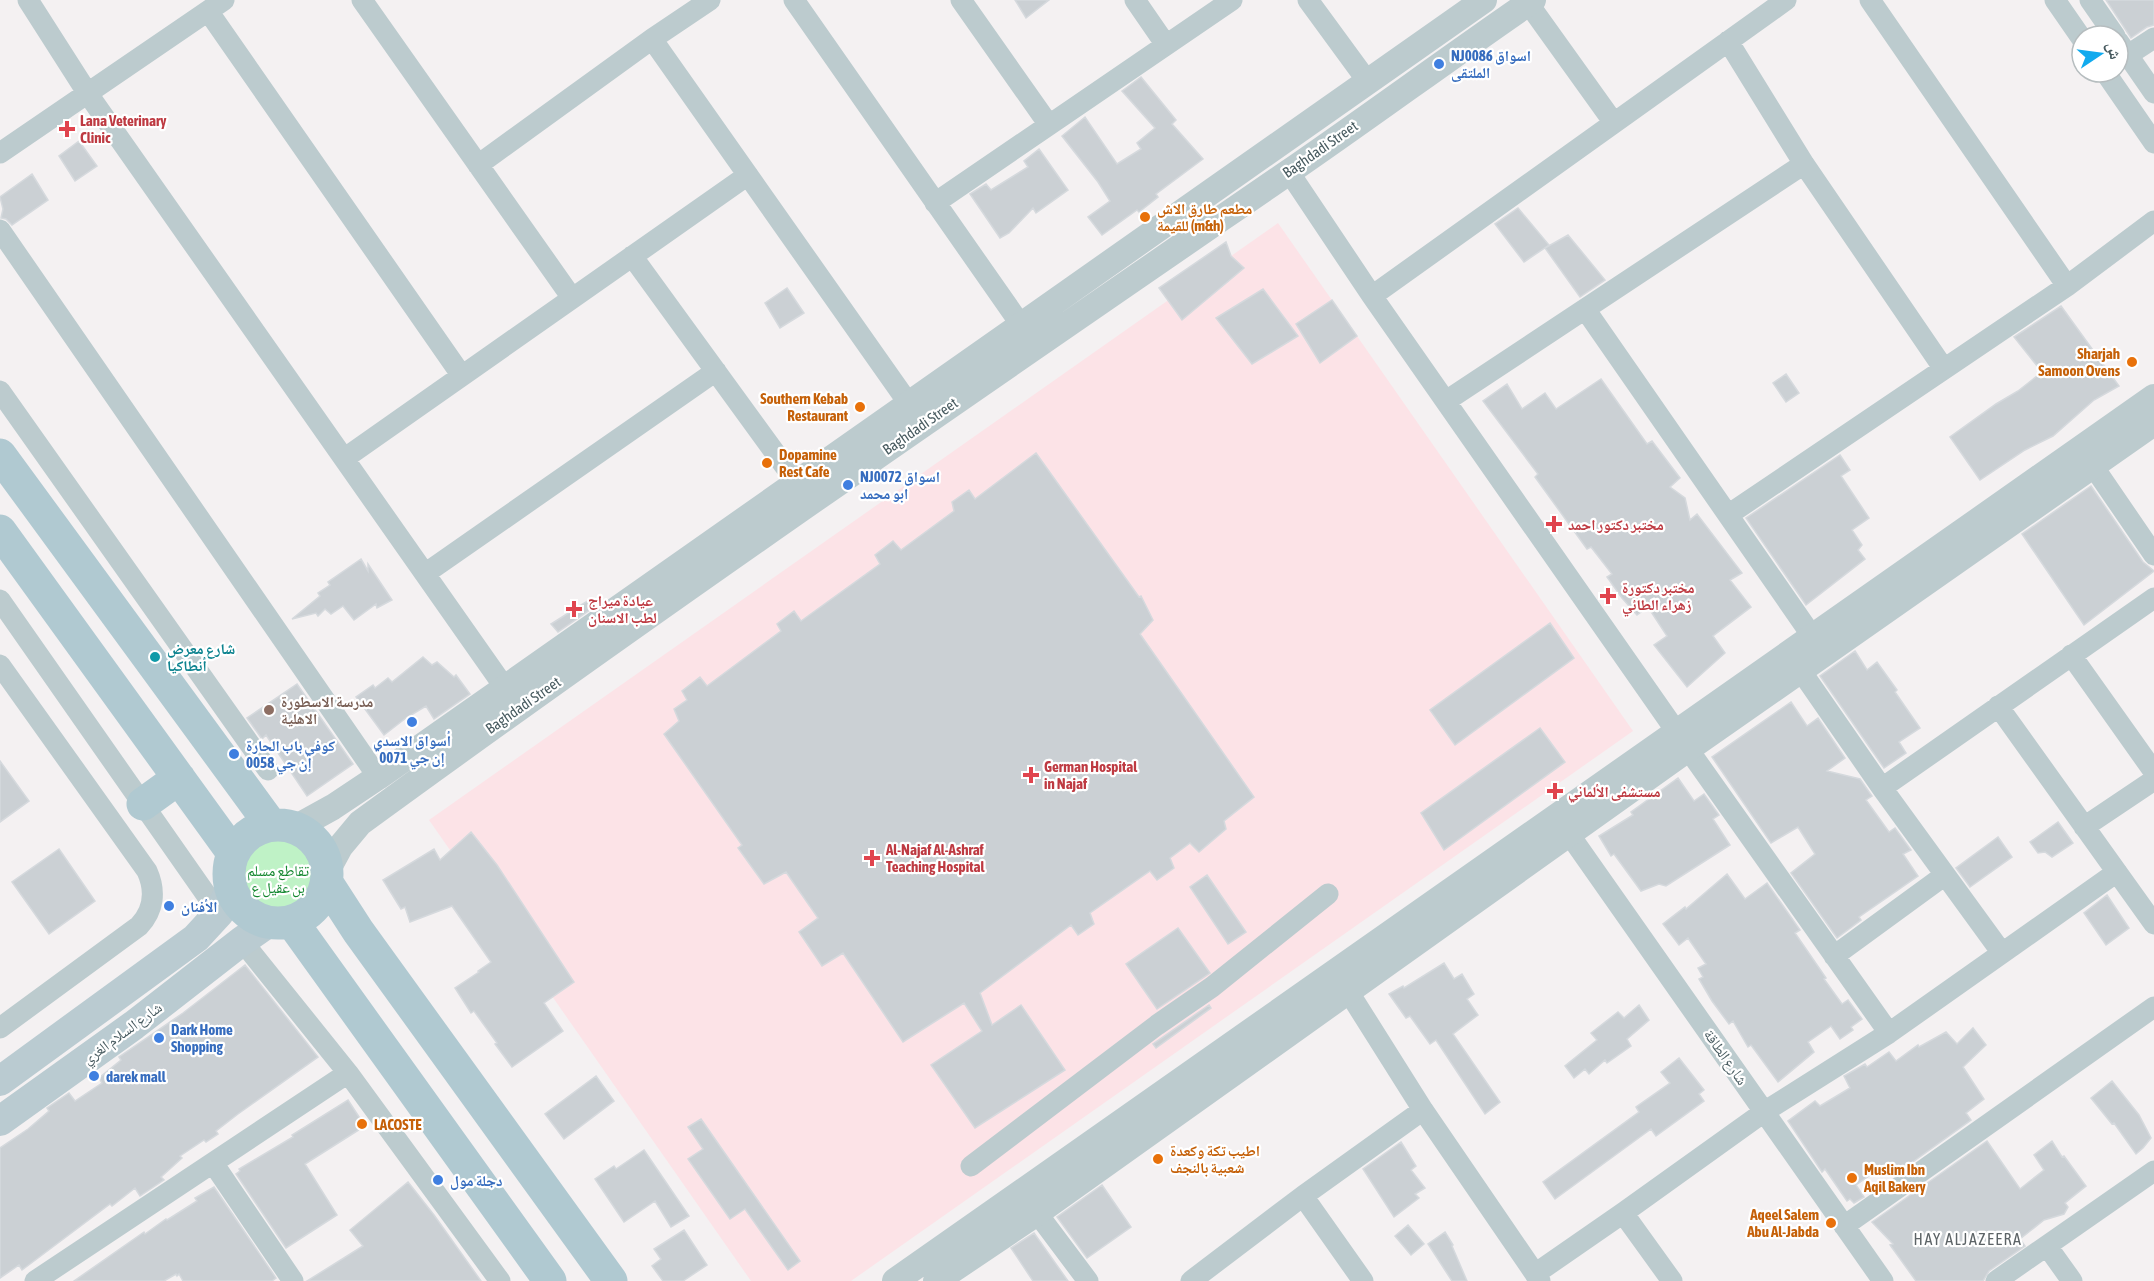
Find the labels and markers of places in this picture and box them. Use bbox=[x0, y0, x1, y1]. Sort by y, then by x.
place label: NJ0086 اسواق الملتقى bbox=[1451, 47, 1531, 82]
marker: NJ0086 اسواق الملتقى bbox=[1432, 57, 1446, 71]
place label: Lana Veterinary Clinic bbox=[80, 112, 167, 146]
marker: Lana Veterinary Clinic bbox=[58, 120, 76, 138]
place label: مطعم طارق الاش للقيمة (m&h) bbox=[1157, 200, 1252, 234]
marker: مطعم طارق الاش للقيمة (m&h) bbox=[1138, 210, 1152, 224]
place label: Sharjah Samoon Ovens bbox=[2038, 345, 2121, 379]
marker: Sharjah Samoon Ovens bbox=[2125, 355, 2139, 369]
place label: Southern Kebab Restaurant bbox=[760, 390, 849, 424]
marker: Southern Kebab Restaurant bbox=[853, 400, 867, 414]
place label: Dopamine Rest Cafe bbox=[779, 446, 837, 480]
marker: Dopamine Rest Cafe bbox=[760, 456, 774, 470]
place label: NJ0072 اسواق ابو محمد bbox=[860, 468, 940, 502]
marker: NJ0072 اسواق ابو محمد bbox=[841, 478, 855, 492]
marker: مختبر دكتور احمد bbox=[1545, 515, 1563, 533]
place label: مختبر دكتور احمد bbox=[1568, 516, 1664, 533]
place label: مختبر دكتورة زهراء الطائي bbox=[1622, 579, 1695, 616]
marker: مختبر دكتورة زهراء الطائي bbox=[1599, 587, 1617, 605]
place label: عيادة ميراج لطب الاسنان bbox=[588, 592, 657, 627]
marker: عيادة ميراج لطب الاسنان bbox=[565, 600, 583, 618]
place label: شارع معرض أنطاكيا bbox=[167, 640, 235, 674]
marker: شارع معرض أنطاكيا bbox=[148, 650, 162, 664]
place label: مدرسة الاسطورة الاهلية bbox=[281, 693, 373, 727]
marker: مدرسة الاسطورة الاهلية bbox=[262, 703, 276, 717]
marker: أسواق الاسدي إن جي 0071 bbox=[405, 715, 419, 729]
place label: أسواق الاسدي إن جي 0071 bbox=[373, 731, 451, 769]
place label: كوفي باب الحارة إن جي 0058 bbox=[246, 737, 335, 774]
marker: كوفي باب الحارة إن جي 0058 bbox=[227, 747, 241, 761]
place label: German Hospital in Najaf bbox=[1044, 758, 1138, 792]
marker: German Hospital in Najaf bbox=[1022, 766, 1040, 784]
marker: مستشفى الألماني bbox=[1546, 782, 1564, 800]
place label: مستشفى الألماني bbox=[1568, 783, 1661, 803]
place label: Al-Najaf Al-Ashraf Teaching Hospital bbox=[885, 841, 985, 875]
marker: Al-Najaf Al-Ashraf Teaching Hospital bbox=[863, 849, 881, 867]
place label: الأفنان bbox=[181, 898, 218, 916]
marker: الأفنان bbox=[162, 899, 176, 913]
place label: Dark Home Shopping bbox=[171, 1021, 233, 1055]
marker: Dark Home Shopping bbox=[152, 1031, 166, 1045]
place label: darek mall bbox=[106, 1068, 167, 1085]
marker: darek mall bbox=[87, 1069, 101, 1083]
place label: LACOSTE bbox=[374, 1116, 422, 1133]
marker: LACOSTE bbox=[355, 1117, 369, 1131]
place label: اطيب تكة وكعدة شعبية بالنجف bbox=[1170, 1142, 1260, 1176]
marker: اطيب تكة وكعدة شعبية بالنجف bbox=[1151, 1152, 1165, 1166]
place label: Muslim Ibn Aqil Bakery bbox=[1863, 1161, 1927, 1195]
marker: Muslim Ibn Aqil Bakery bbox=[1845, 1171, 1859, 1185]
place label: دجلة مول bbox=[450, 1172, 503, 1190]
marker: دجلة مول bbox=[431, 1173, 445, 1187]
place label: Aqeel Salem Abu Al-Jabda bbox=[1746, 1206, 1819, 1240]
marker: Aqeel Salem Abu Al-Jabda bbox=[1824, 1216, 1838, 1230]

